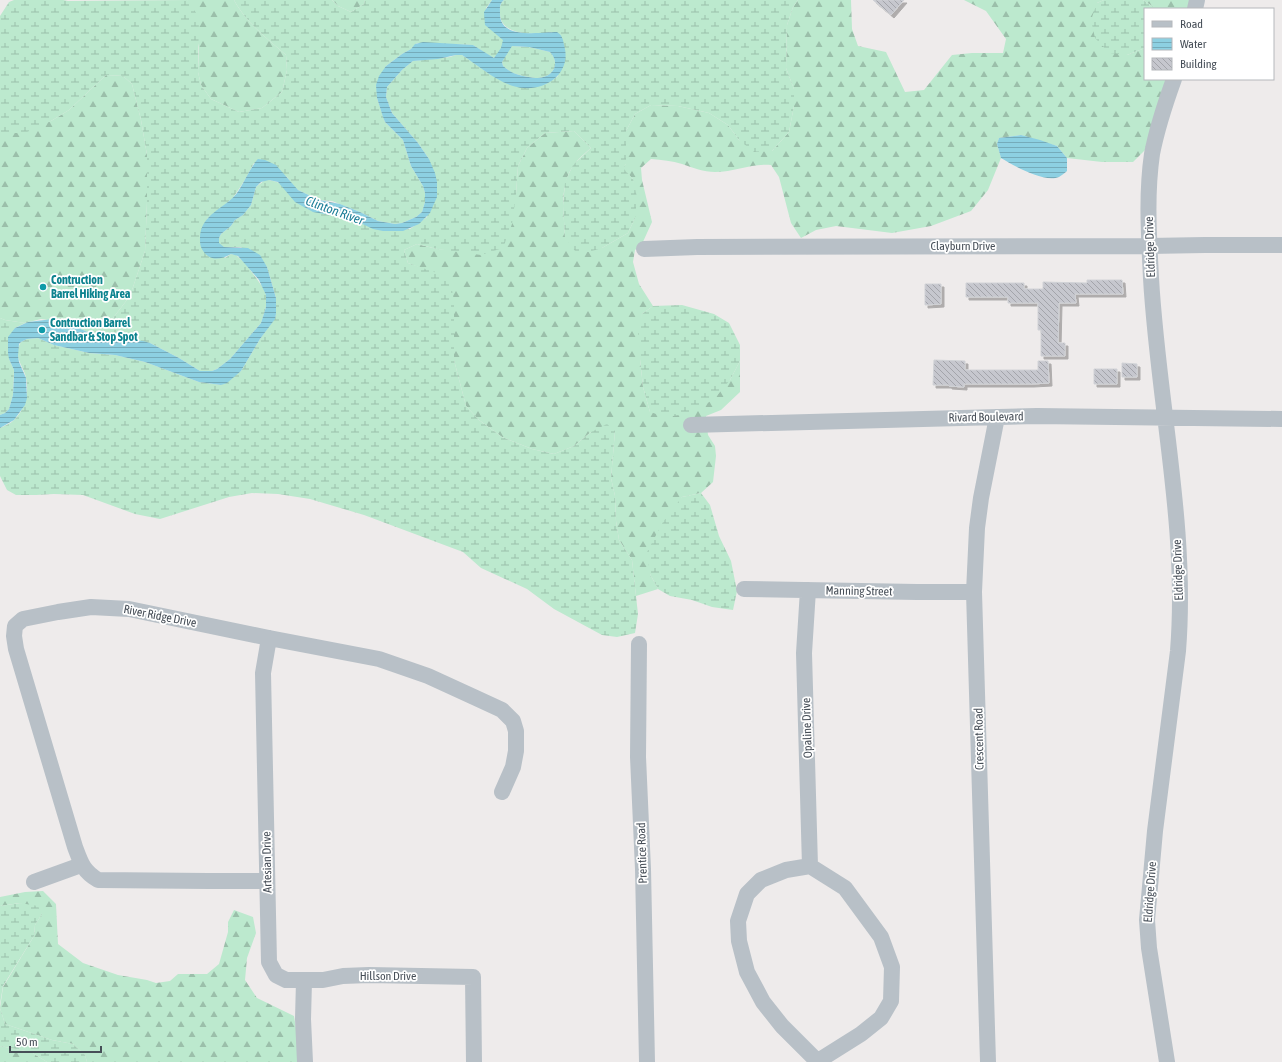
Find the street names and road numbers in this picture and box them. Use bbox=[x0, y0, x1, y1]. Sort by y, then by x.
street label: Eldridge Drive bbox=[1142, 216, 1158, 278]
street label: Clayburn Drive bbox=[931, 239, 995, 253]
street label: Rivard Boulevard bbox=[948, 409, 1024, 425]
street label: Eldridge Drive bbox=[1170, 539, 1186, 601]
street label: Manning Street bbox=[825, 583, 893, 599]
street label: River Ridge Drive bbox=[122, 602, 198, 630]
street label: Opaline Drive bbox=[799, 698, 815, 758]
street label: Crescent Road bbox=[971, 708, 987, 770]
street label: Prentice Road bbox=[634, 822, 650, 884]
street label: Artesian Drive bbox=[259, 831, 275, 893]
street label: Eldridge Drive bbox=[1141, 861, 1159, 923]
street label: Hillson Drive bbox=[360, 969, 416, 983]

